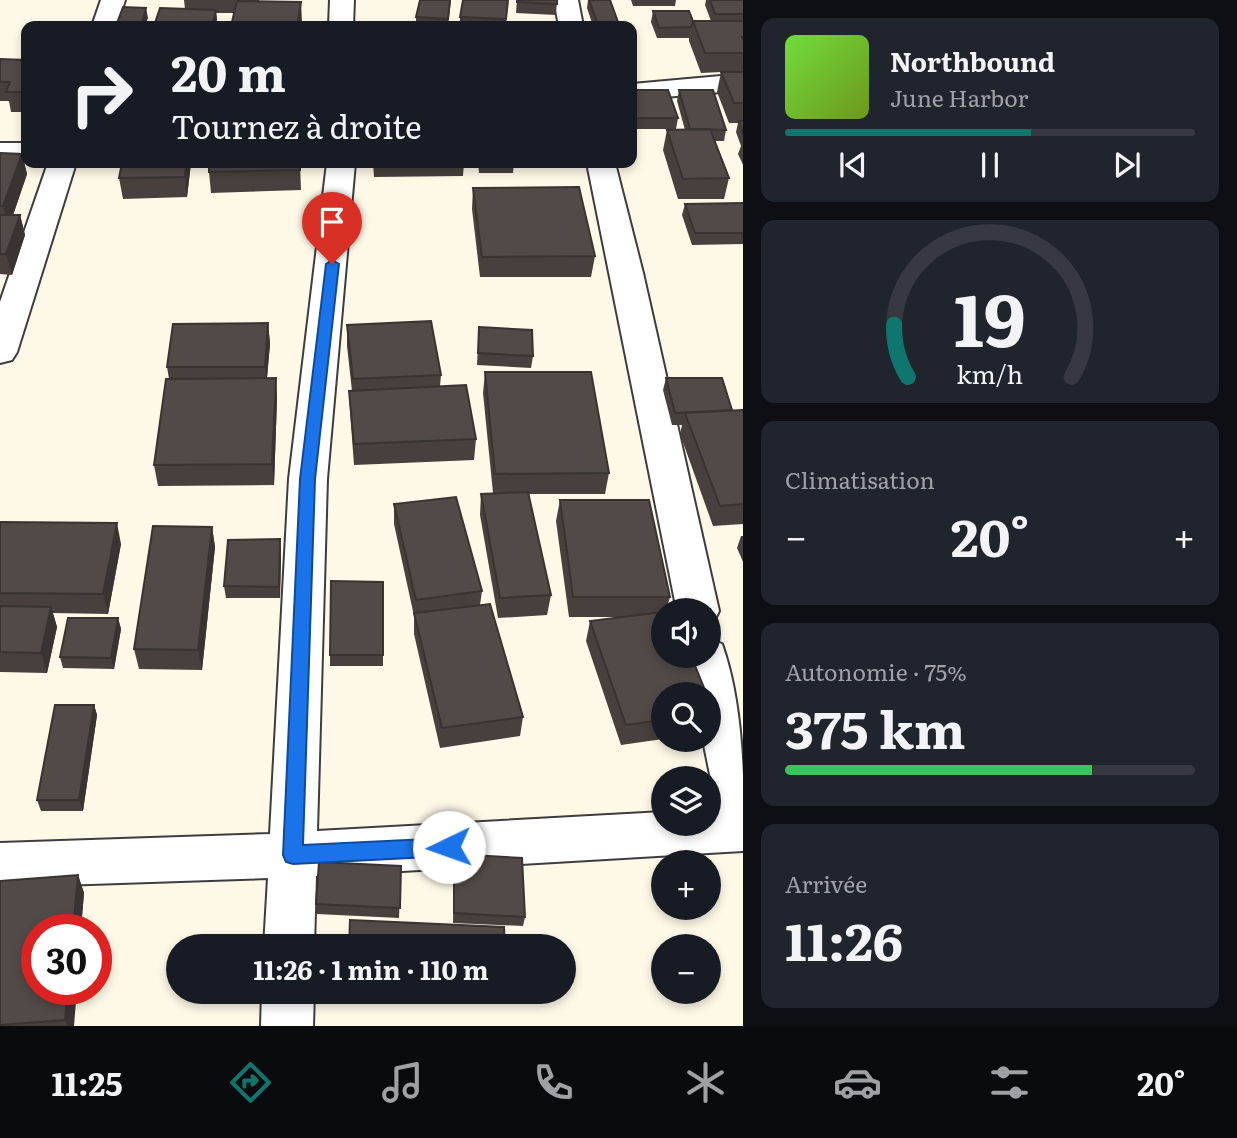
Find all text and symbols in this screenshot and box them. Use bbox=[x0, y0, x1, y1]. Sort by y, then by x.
text: 20 m bbox=[171, 34, 286, 107]
text: Northbound bbox=[890, 41, 1055, 80]
icon: right bbox=[56, 49, 147, 140]
text: June Harbor bbox=[890, 80, 1028, 114]
text: Tournez à droite bbox=[171, 101, 422, 149]
icon: previous bbox=[834, 146, 872, 184]
icon: pause bbox=[971, 146, 1009, 184]
icon: next bbox=[1108, 146, 1146, 184]
pin bbox=[302, 192, 362, 264]
icon: arrive bbox=[313, 203, 351, 241]
text: 19 bbox=[954, 262, 1026, 370]
text: km/h bbox=[957, 355, 1023, 392]
text: Climatisation bbox=[785, 462, 935, 496]
text: 20° bbox=[951, 496, 1029, 573]
text: − bbox=[785, 506, 807, 563]
text: + bbox=[1173, 506, 1195, 563]
map controls bbox=[651, 598, 721, 1004]
button: sound bbox=[651, 598, 721, 668]
text: Autonomie · 75% bbox=[785, 654, 967, 688]
button: search bbox=[651, 682, 721, 752]
text: 375 km bbox=[785, 688, 966, 765]
button: layers bbox=[651, 766, 721, 836]
position arrow bbox=[412, 810, 486, 884]
button: + bbox=[651, 850, 721, 920]
text: Arrivée bbox=[785, 866, 867, 900]
text: 11:26 bbox=[785, 900, 903, 977]
speed limit sign: 30 bbox=[21, 914, 112, 1005]
button: − bbox=[651, 934, 721, 1004]
text: 11:26 · 1 min · 110 m bbox=[253, 949, 489, 988]
text: 11:25 bbox=[51, 1058, 123, 1106]
icon: directions bbox=[226, 1058, 275, 1107]
icon: music bbox=[378, 1058, 427, 1107]
icon: phone bbox=[529, 1058, 578, 1107]
icon: climate bbox=[681, 1058, 730, 1107]
icon: car bbox=[833, 1058, 882, 1107]
icon: filters bbox=[985, 1058, 1034, 1107]
text: 20° bbox=[1137, 1058, 1185, 1106]

